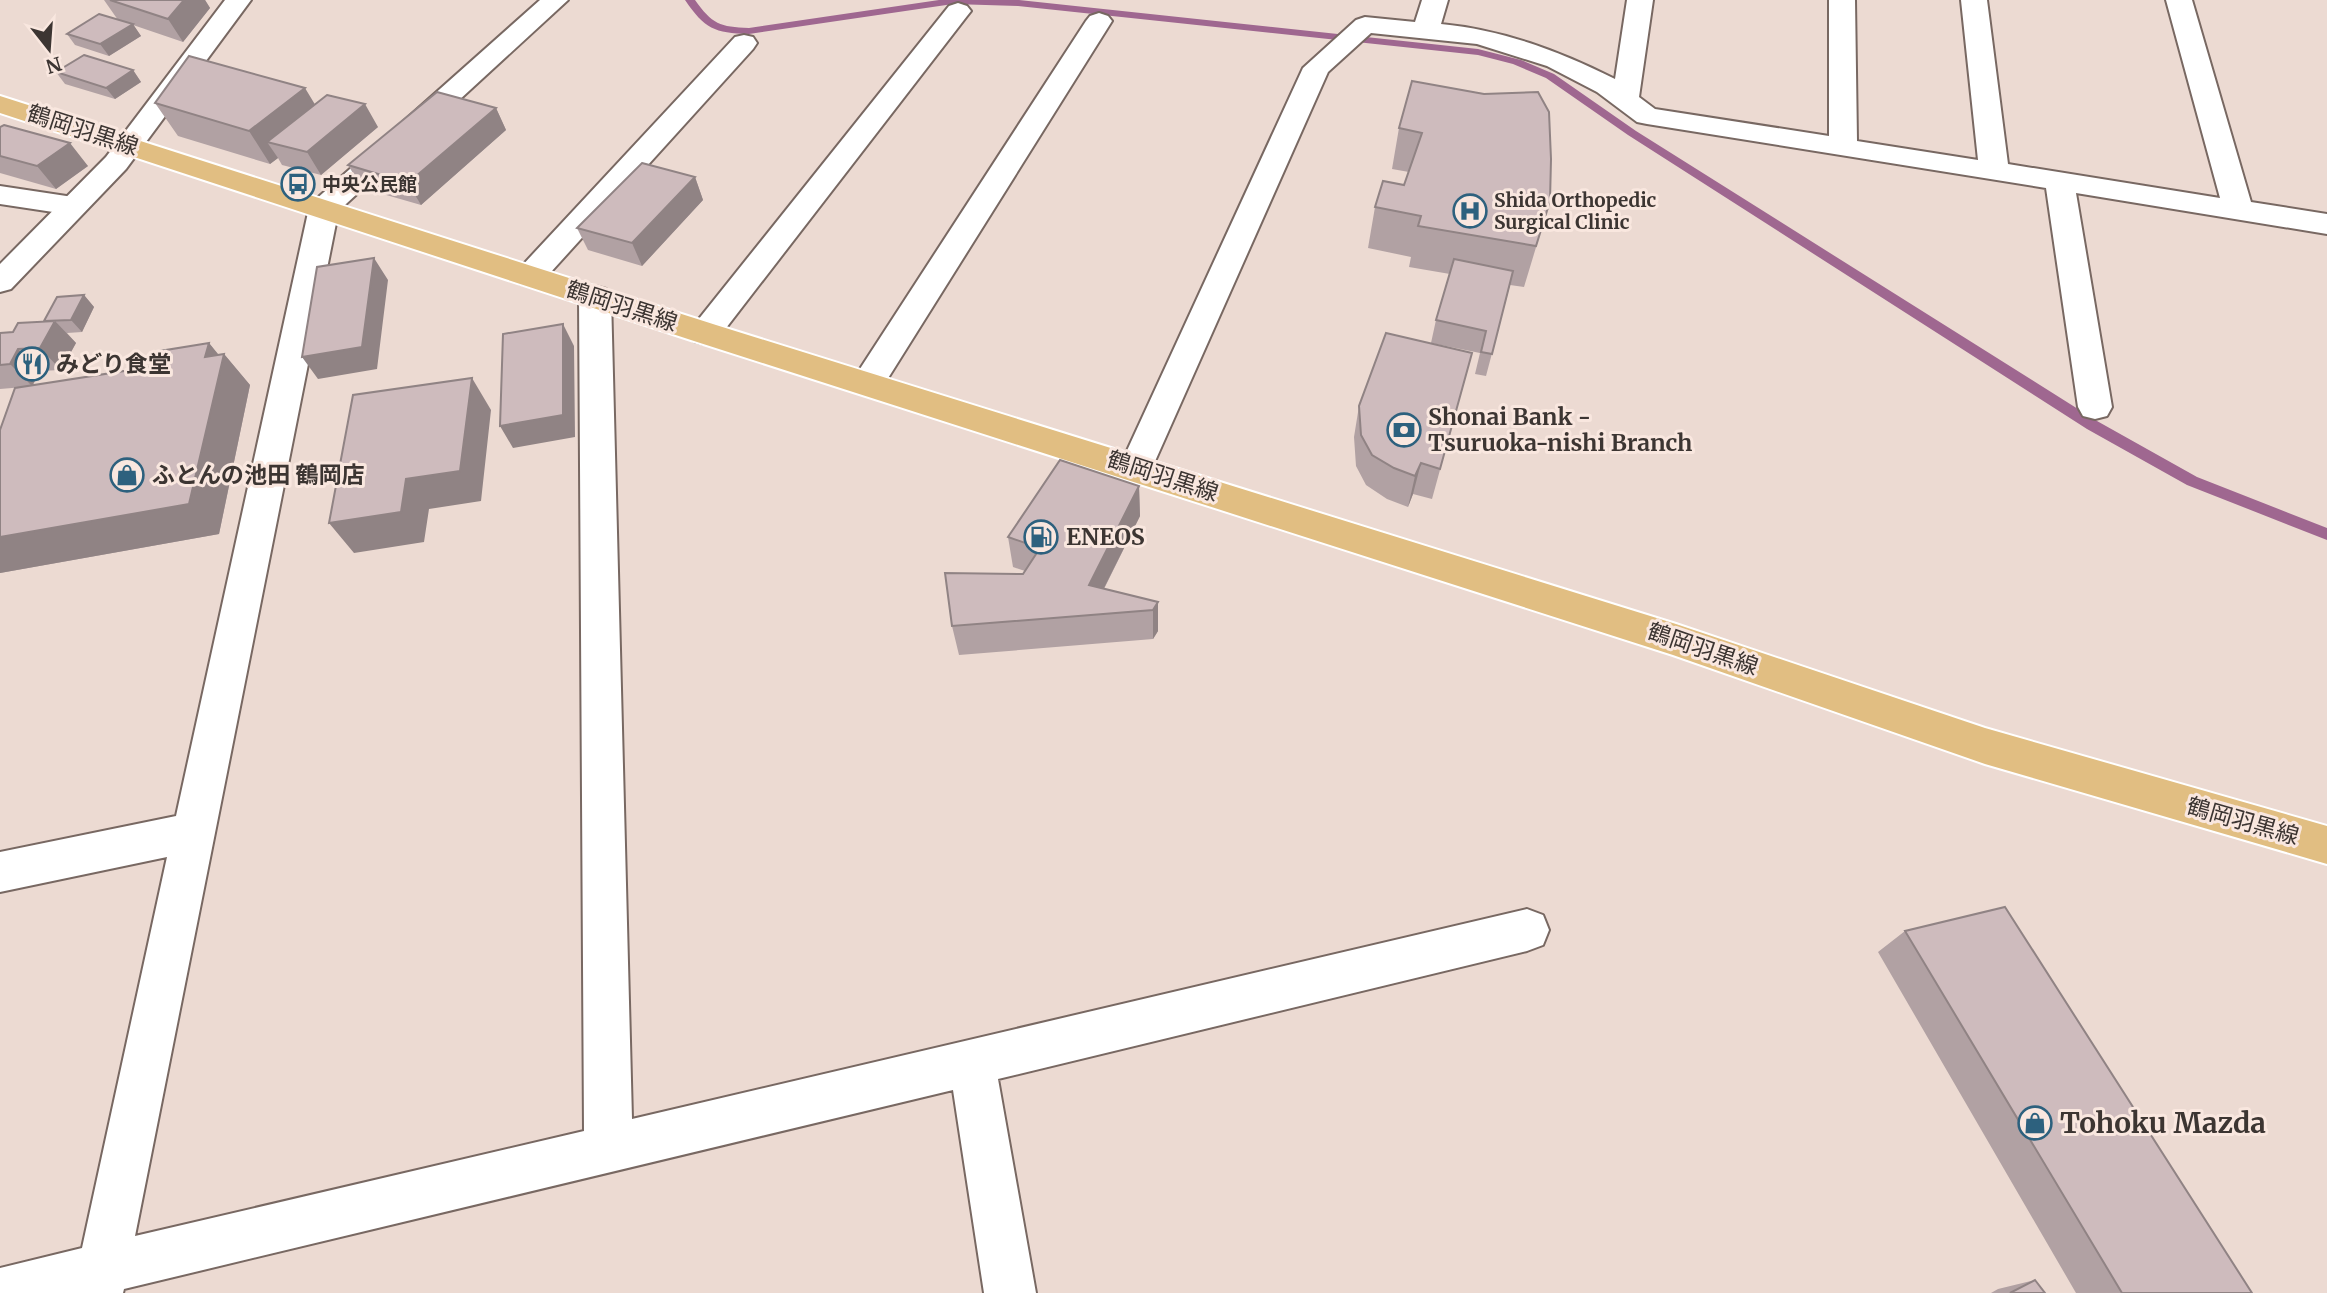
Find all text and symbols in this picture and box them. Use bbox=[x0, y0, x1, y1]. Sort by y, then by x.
north arrow bbox=[14, 14, 84, 84]
text: N bbox=[43, 52, 65, 79]
street label: 鶴岡羽黒線 bbox=[24, 98, 142, 161]
bus stop icon: 中央公民館 bbox=[279, 165, 317, 203]
place label: 中央公民館 bbox=[322, 172, 417, 196]
place label: Shida Orthopedic Surgical Clinic bbox=[1494, 188, 1657, 234]
hospital icon: Shida Orthopedic Surgical Clinic bbox=[1451, 192, 1489, 230]
street label: 鶴岡羽黒線 bbox=[563, 274, 681, 337]
restaurant icon: みどり食堂 bbox=[13, 345, 51, 383]
place label: みどり食堂 bbox=[56, 349, 171, 378]
place label: Shonai Bank - Tsuruoka-nishi Branch bbox=[1428, 402, 1692, 457]
bank icon: Shonai Bank - Tsuruoka-nishi Branch bbox=[1385, 411, 1423, 449]
street label: 鶴岡羽黒線 bbox=[1104, 444, 1222, 507]
shop icon: ふとんの池田 鶴岡店 bbox=[108, 456, 146, 494]
place label: ふとんの池田 鶴岡店 bbox=[152, 460, 364, 489]
fuel station icon: ENEOS bbox=[1022, 518, 1060, 556]
place label: ENEOS bbox=[1066, 522, 1145, 551]
street label: 鶴岡羽黒線 bbox=[1644, 616, 1762, 681]
street label: 鶴岡羽黒線 bbox=[2184, 791, 2302, 850]
shop icon: Tohoku Mazda bbox=[2016, 1104, 2054, 1142]
place label: Tohoku Mazda bbox=[2060, 1105, 2266, 1141]

